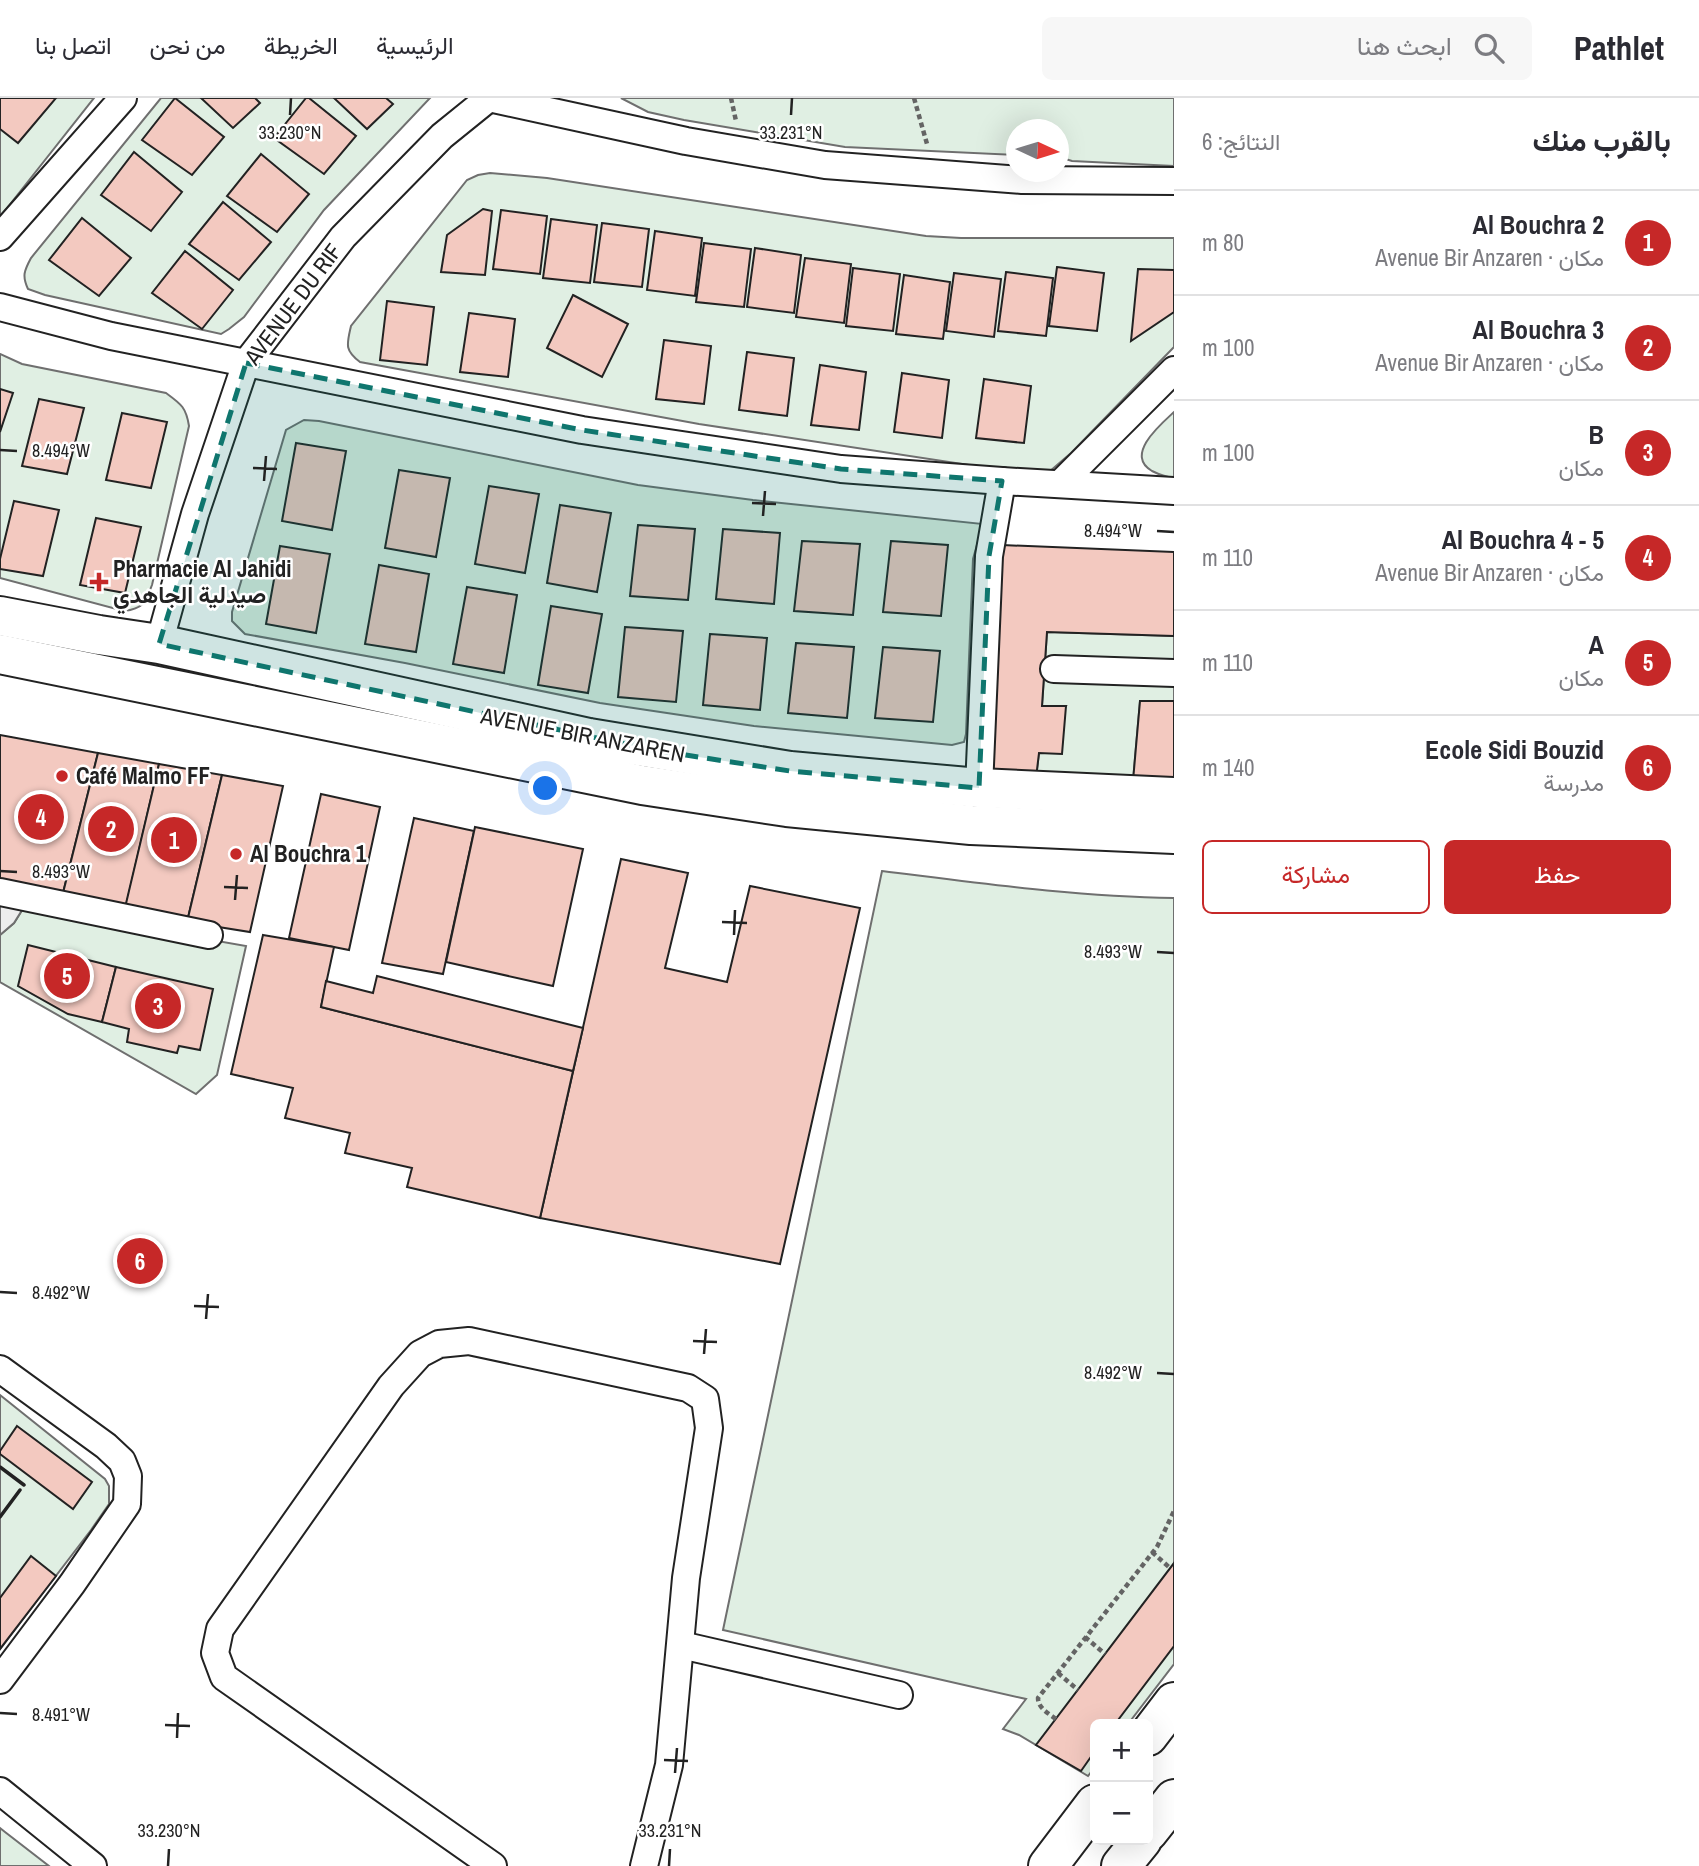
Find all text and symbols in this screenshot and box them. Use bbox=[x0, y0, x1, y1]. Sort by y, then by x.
search box bbox=[1042, 17, 1532, 80]
text: Pathlet bbox=[1574, 26, 1664, 70]
text: ابحث هنا bbox=[1357, 28, 1452, 63]
text: اتصل بنا bbox=[35, 29, 112, 61]
text: من نحن bbox=[150, 29, 226, 61]
text: الخريطة bbox=[264, 29, 338, 61]
text: الرئيسية bbox=[376, 29, 453, 61]
icon: search bbox=[1470, 29, 1508, 67]
north arrow bbox=[1006, 119, 1069, 182]
text: 33.230°N bbox=[259, 120, 322, 145]
text: 33.231°N bbox=[760, 120, 823, 145]
text: بالقرب منك bbox=[1532, 120, 1671, 160]
text: النتائج: 6 bbox=[1202, 126, 1280, 157]
text: Al Bouchra 2 bbox=[1472, 207, 1604, 242]
text: 80 m bbox=[1202, 227, 1244, 258]
text: 1 bbox=[1643, 227, 1653, 258]
street label: AVENUE DU RIF bbox=[236, 237, 348, 371]
text: مكان · Avenue Bir Anzaren bbox=[1375, 242, 1604, 273]
text: Al Bouchra 3 bbox=[1472, 312, 1604, 347]
text: 100 m bbox=[1202, 332, 1254, 363]
text: 2 bbox=[1643, 332, 1653, 363]
text: مكان · Avenue Bir Anzaren bbox=[1375, 347, 1604, 378]
text: B bbox=[1589, 417, 1604, 452]
text: 100 m bbox=[1202, 437, 1254, 468]
text: 3 bbox=[1643, 437, 1653, 468]
text: 8.494°W bbox=[32, 438, 90, 463]
text: مكان bbox=[1558, 452, 1604, 483]
text: 8.494°W bbox=[1084, 518, 1142, 543]
text: Al Bouchra 4 - 5 bbox=[1442, 522, 1604, 557]
text: 110 m bbox=[1202, 542, 1253, 573]
text: 4 bbox=[1643, 542, 1653, 573]
place label: Pharmacie Al Jahidi صيدلية الجاهدي bbox=[113, 553, 292, 614]
text: مكان · Avenue Bir Anzaren bbox=[1375, 557, 1604, 588]
marker: Pharmacie Al Jahidi صيدلية الجاهدي bbox=[91, 574, 107, 590]
text: A bbox=[1589, 627, 1604, 662]
text: 110 m bbox=[1202, 647, 1253, 678]
text: 5 bbox=[1643, 647, 1653, 678]
text: مكان bbox=[1558, 662, 1604, 693]
street label: AVENUE BIR ANZAREN bbox=[477, 699, 688, 769]
text: Ecole Sidi Bouzid bbox=[1425, 732, 1604, 767]
text: 140 m bbox=[1202, 752, 1254, 783]
text: 6 bbox=[1643, 752, 1653, 783]
place label: Café Malmo FF bbox=[76, 760, 210, 791]
text: مدرسة bbox=[1543, 767, 1604, 798]
marker: Café Malmo FF bbox=[54, 768, 70, 784]
your location bbox=[528, 771, 562, 805]
pin: 4 bbox=[18, 791, 64, 843]
pin: 2 bbox=[88, 803, 134, 855]
pin: 1 bbox=[151, 814, 197, 866]
place label: Al Bouchra 1 bbox=[250, 838, 367, 869]
button: مشاركة bbox=[1202, 840, 1430, 914]
button: حفظ bbox=[1444, 840, 1671, 914]
marker: Al Bouchra 1 bbox=[228, 846, 244, 862]
text: 8.493°W bbox=[32, 859, 90, 884]
text: 8.493°W bbox=[1084, 939, 1142, 964]
pin: 5 bbox=[44, 950, 90, 1002]
pin: 3 bbox=[135, 980, 181, 1032]
pin: 6 bbox=[117, 1235, 163, 1287]
text: 8.492°W bbox=[32, 1280, 90, 1305]
text: 8.492°W bbox=[1084, 1360, 1142, 1385]
text: 8.491°W bbox=[32, 1702, 90, 1727]
map controls bbox=[1090, 1719, 1153, 1845]
button: + bbox=[1090, 1719, 1153, 1782]
button: − bbox=[1090, 1782, 1153, 1845]
text: 33.230°N bbox=[138, 1818, 201, 1843]
text: 33.231°N bbox=[639, 1818, 702, 1843]

